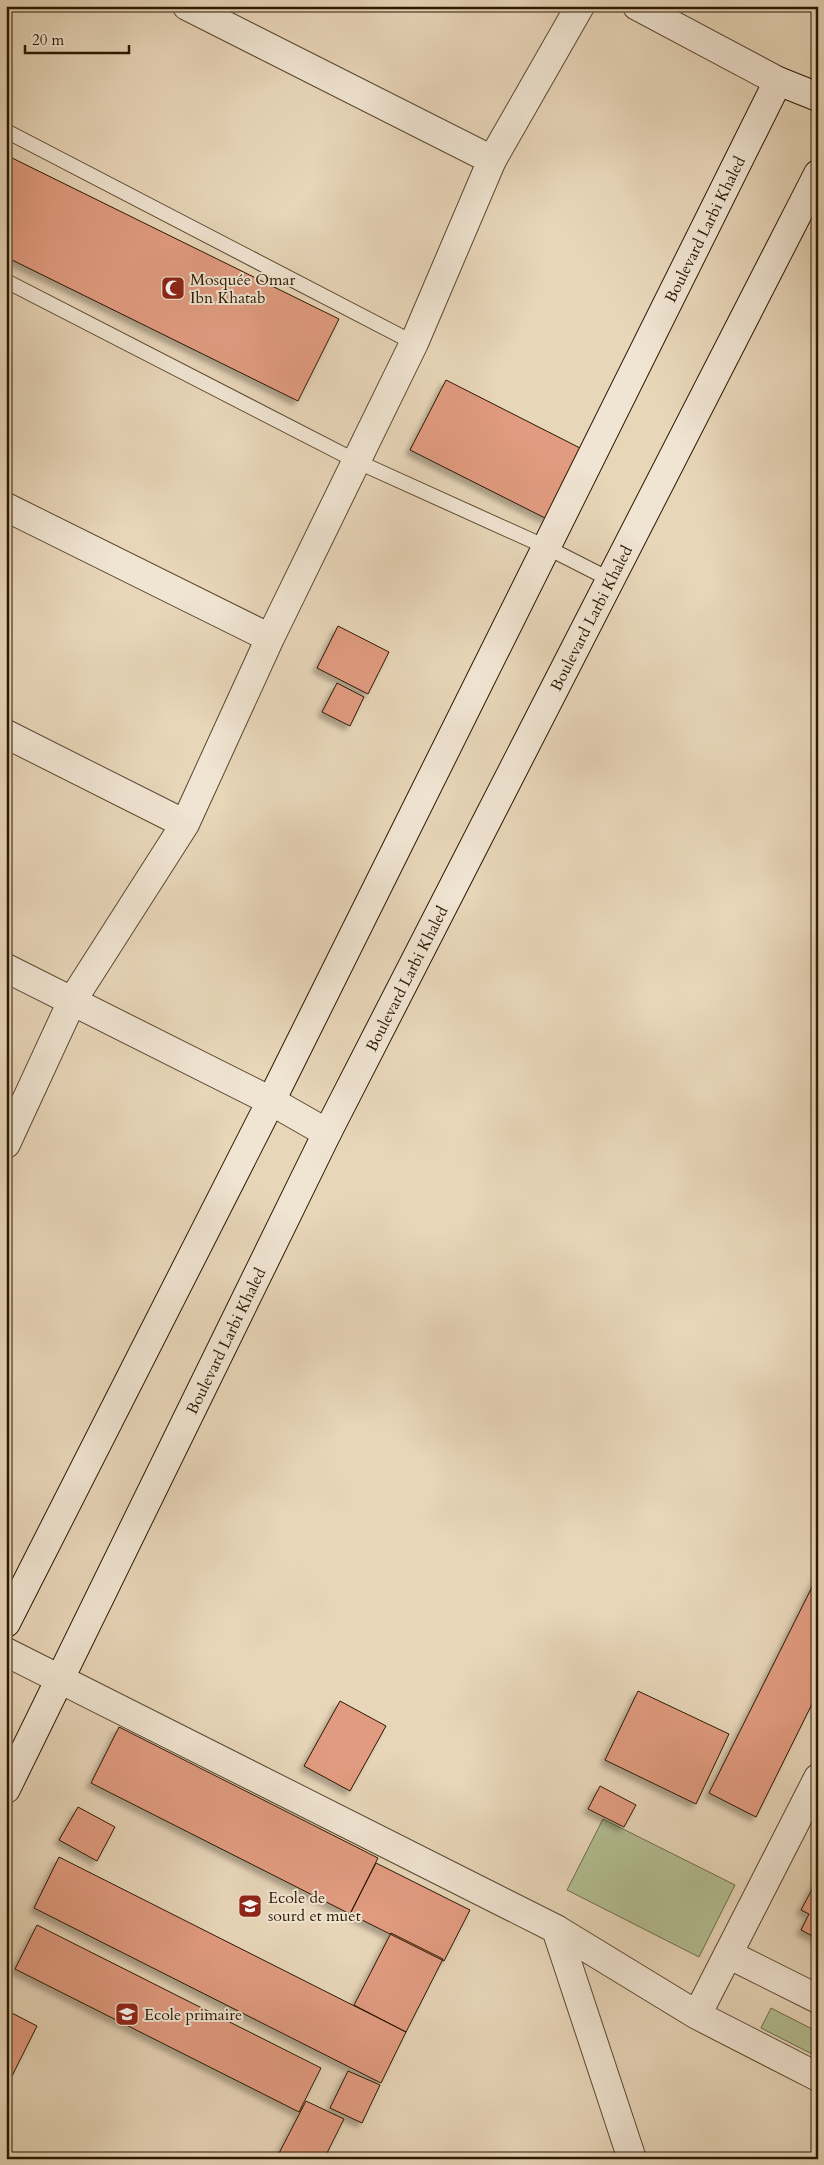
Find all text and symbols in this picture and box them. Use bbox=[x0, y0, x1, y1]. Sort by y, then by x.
scale bar bbox=[25, 22, 129, 54]
text: 20 m bbox=[32, 30, 64, 50]
street label: Boulevard Larbi Khaled bbox=[660, 152, 751, 306]
place label: Mosquée Omar Ibn Khatab bbox=[190, 269, 296, 309]
mosque icon: Mosquée Omar Ibn Khatab bbox=[160, 275, 186, 301]
street label: Boulevard Larbi Khaled bbox=[545, 541, 638, 695]
street label: Boulevard Larbi Khaled bbox=[361, 902, 454, 1055]
street label: Boulevard Larbi Khaled bbox=[181, 1264, 272, 1418]
place label: Ecole de sourd et muet bbox=[268, 1887, 361, 1927]
school or university icon: Ecole de sourd et muet bbox=[237, 1893, 263, 1919]
school or university icon: Ecole primaire bbox=[114, 2001, 140, 2027]
place label: Ecole primaire bbox=[144, 2004, 242, 2026]

